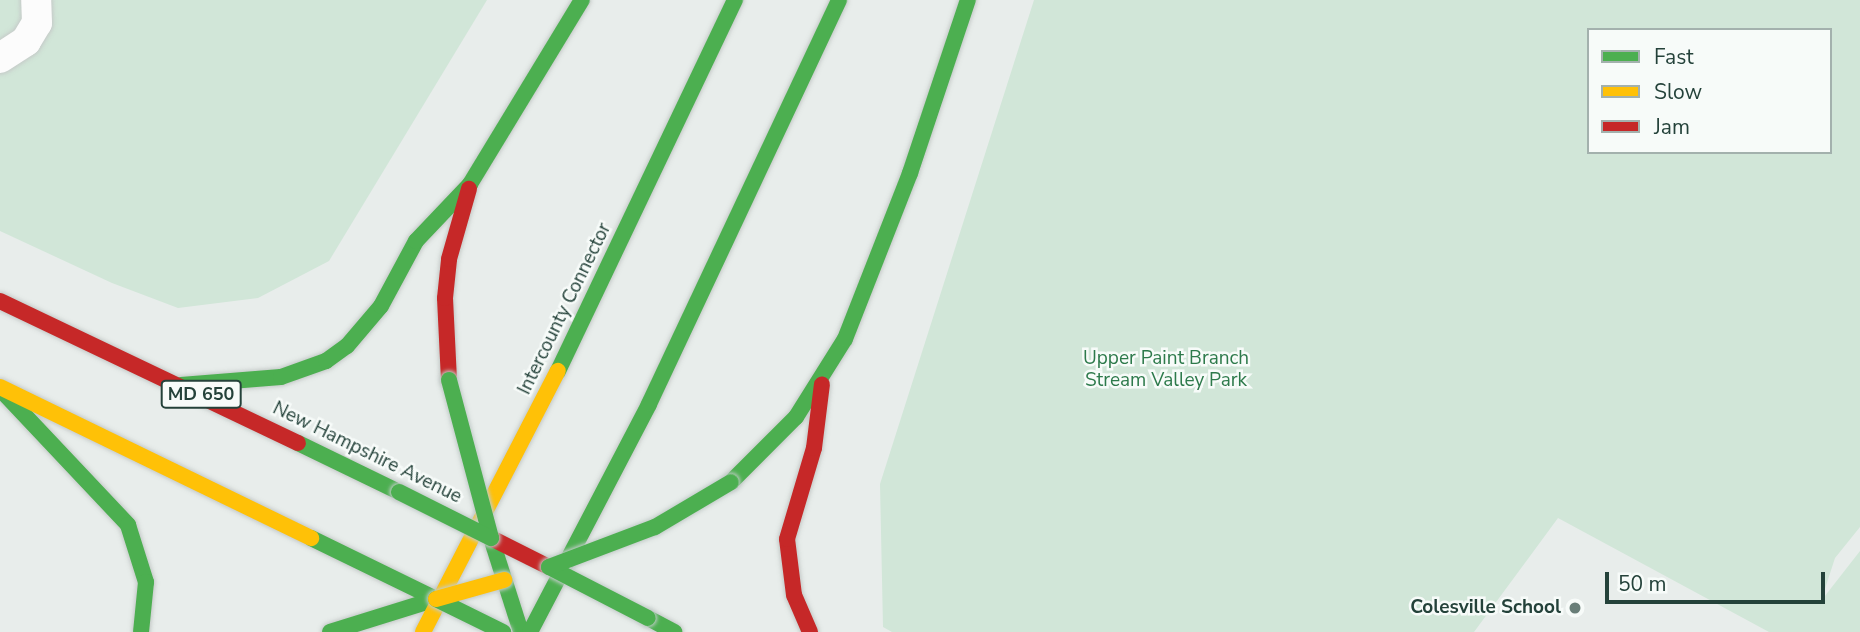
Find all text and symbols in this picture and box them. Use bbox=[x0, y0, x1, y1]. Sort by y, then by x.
legend bbox=[1587, 28, 1832, 154]
text: Fast bbox=[1654, 43, 1694, 71]
text: Slow bbox=[1654, 78, 1702, 106]
text: Jam bbox=[1654, 113, 1690, 141]
street label: Intercounty Connector bbox=[514, 219, 616, 399]
park label: Upper Paint Branch Stream Valley Park bbox=[1083, 348, 1249, 392]
road number: MD 650 bbox=[159, 380, 243, 408]
street label: New Hampshire Avenue bbox=[269, 397, 465, 509]
scale bar bbox=[1608, 558, 1828, 602]
text: 50 m bbox=[1618, 570, 1667, 598]
place label: Colesville School bbox=[1410, 597, 1561, 619]
marker: Colesville School bbox=[1567, 600, 1583, 616]

